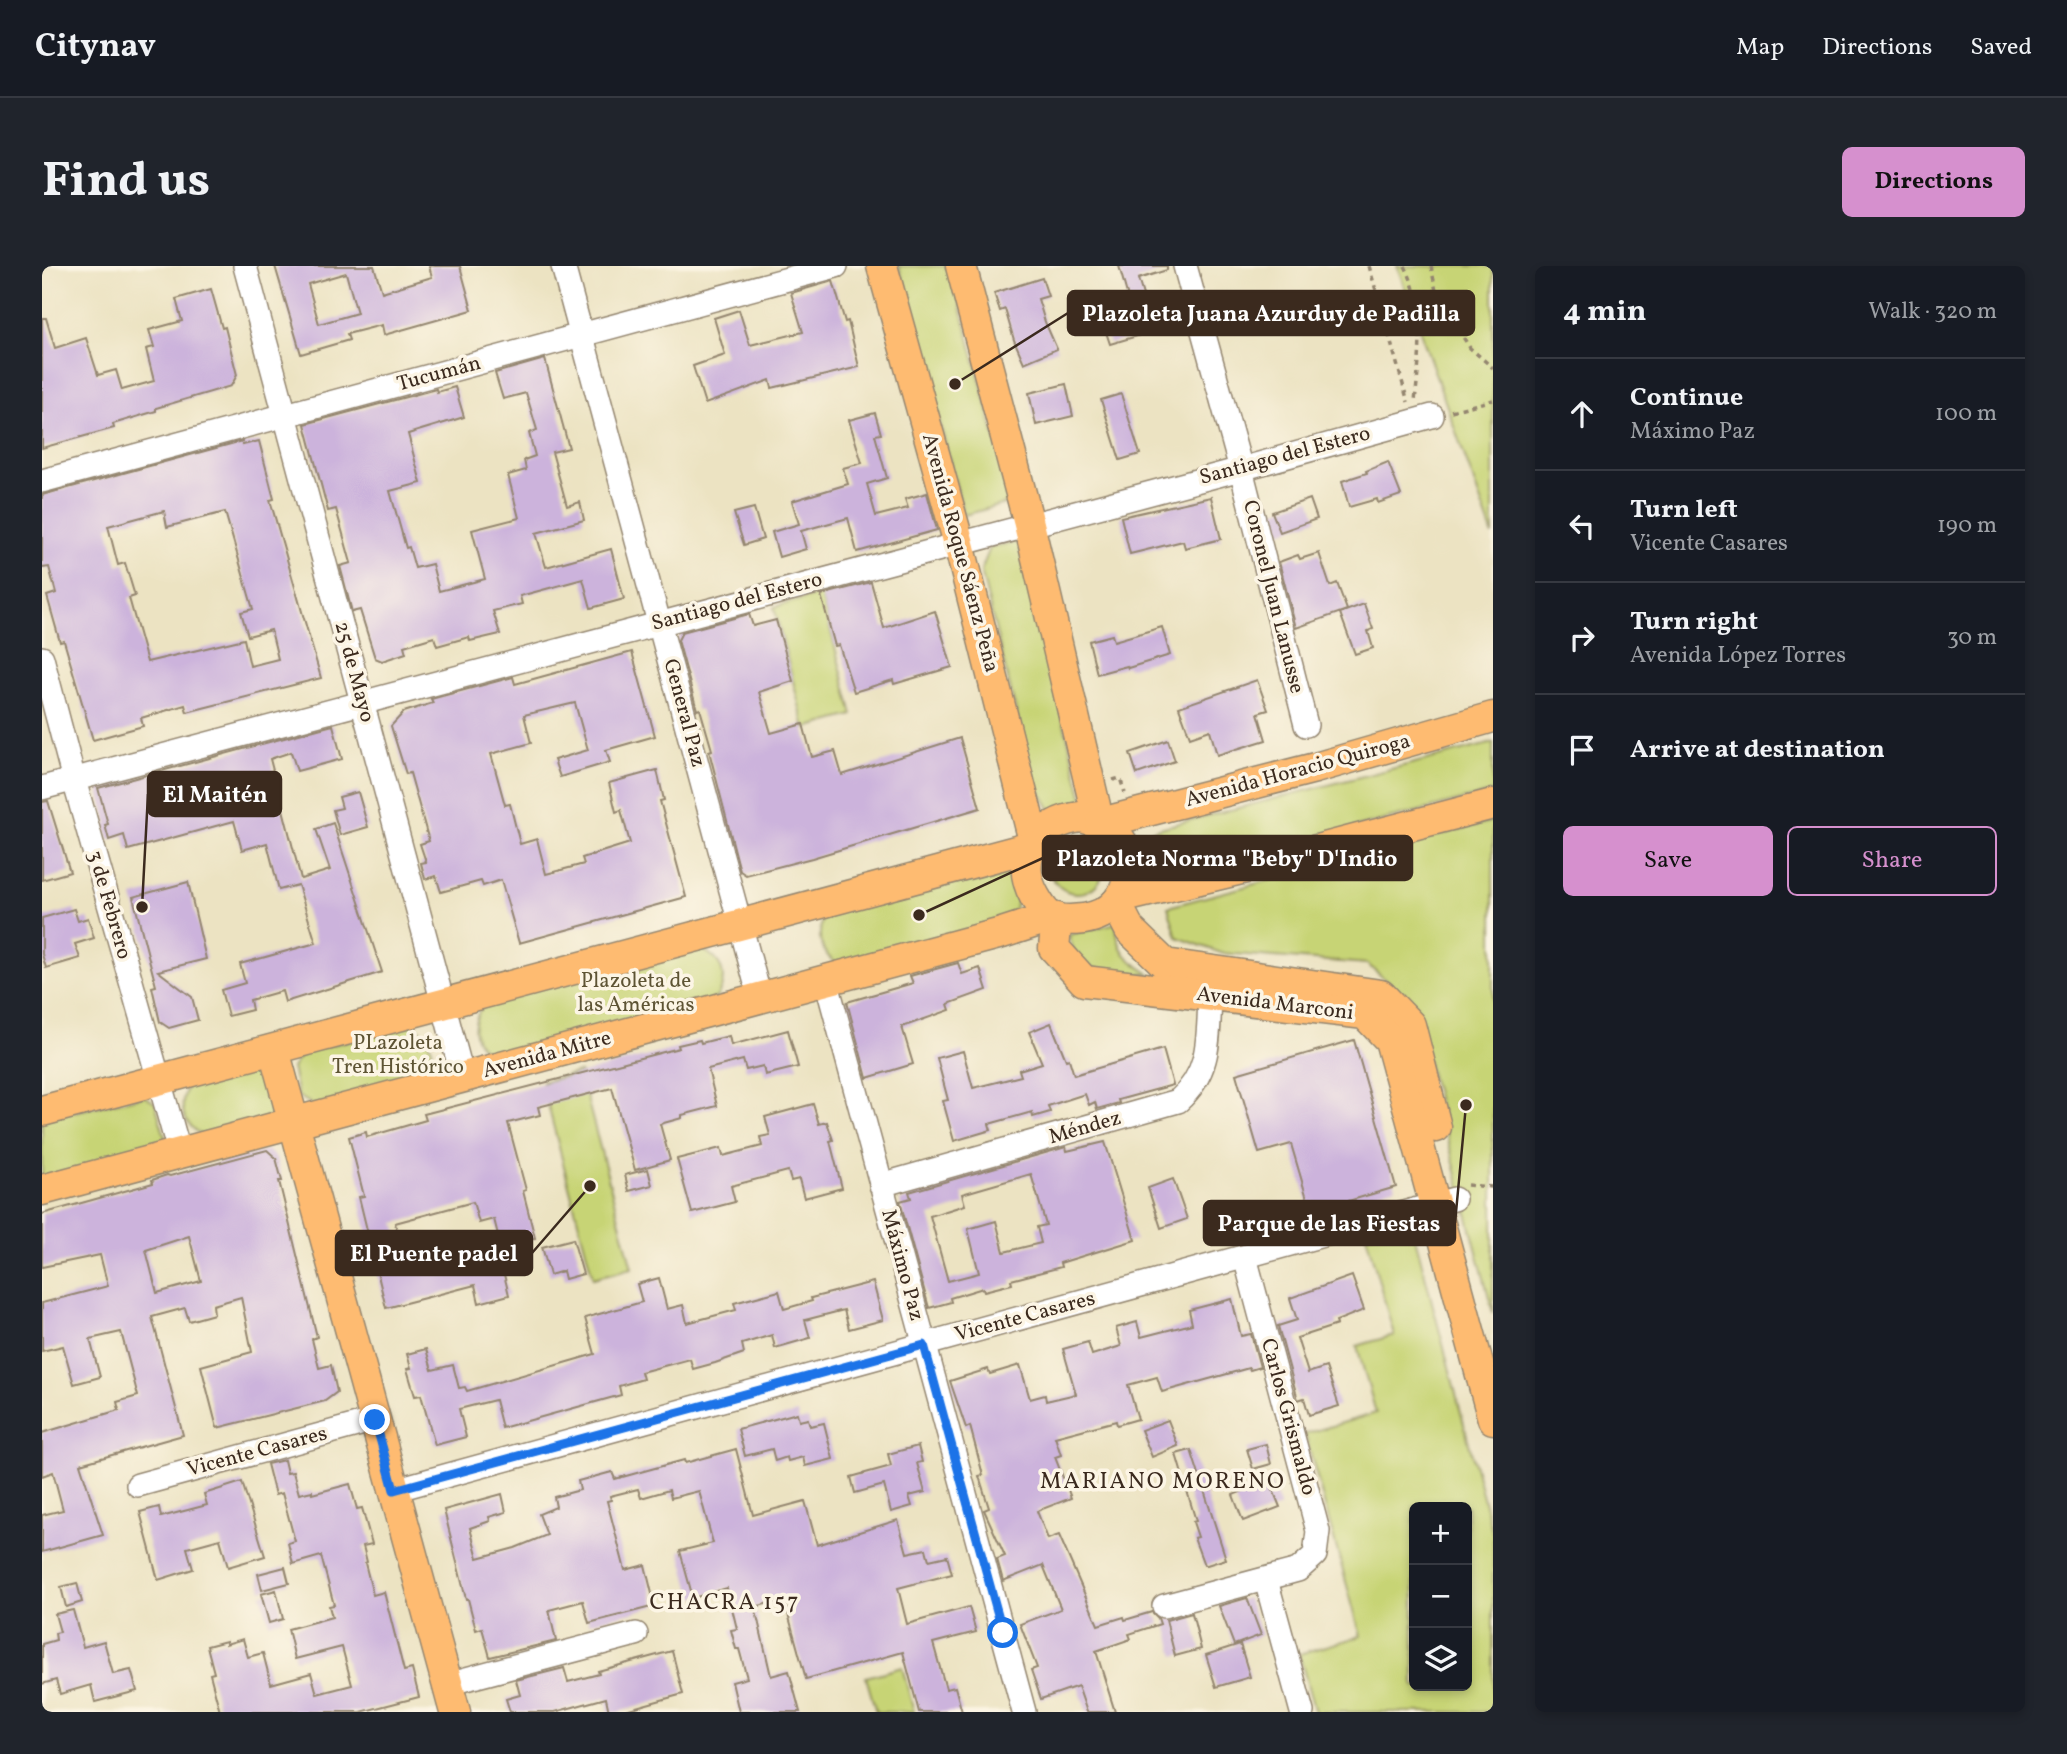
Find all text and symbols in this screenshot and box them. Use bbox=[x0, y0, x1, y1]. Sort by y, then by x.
text: Citynav bbox=[35, 25, 156, 71]
text: Map bbox=[1736, 31, 1784, 65]
text: Directions bbox=[1822, 31, 1932, 65]
text: Saved bbox=[1970, 31, 2032, 65]
button: Directions bbox=[1842, 147, 2025, 217]
text: Find us bbox=[42, 148, 210, 217]
callout: Plazoleta Juana Azurduy de Padilla bbox=[1068, 291, 1474, 335]
text: 4 min bbox=[1563, 291, 1647, 333]
text: Walk · 320 m bbox=[1868, 296, 1997, 328]
text: Plazoleta Juana Azurduy de Padilla bbox=[1082, 299, 1460, 331]
street label: Tucumán bbox=[394, 349, 484, 399]
text: Continue bbox=[1630, 380, 1743, 416]
icon: ahead bbox=[1563, 395, 1601, 433]
text: 100 m bbox=[1935, 398, 1997, 430]
text: Máximo Paz bbox=[1630, 416, 1755, 448]
street label: Santiago del Estero bbox=[1196, 419, 1374, 493]
street label: Avenida Roque Sáenz Peña bbox=[914, 430, 1006, 676]
text: Turn left bbox=[1630, 492, 1738, 528]
street label: Coronel Juan Lanusse bbox=[1235, 497, 1311, 697]
icon: left bbox=[1563, 507, 1601, 545]
text: 190 m bbox=[1937, 510, 1997, 542]
text: Vicente Casares bbox=[1630, 528, 1788, 560]
street label: Santiago del Estero bbox=[648, 565, 826, 639]
text: Turn right bbox=[1630, 604, 1758, 640]
street label: 25 de Mayo bbox=[327, 618, 381, 726]
icon: right bbox=[1563, 619, 1601, 657]
text: 30 m bbox=[1947, 622, 1997, 654]
text: Avenida López Torres bbox=[1630, 640, 1846, 672]
street label: General Paz bbox=[656, 656, 712, 770]
street label: Avenida Horacio Quiroga bbox=[1182, 727, 1414, 815]
icon: arrive bbox=[1563, 731, 1601, 769]
text: Arrive at destination bbox=[1630, 732, 1885, 768]
callout: El Maitén bbox=[148, 772, 281, 816]
text: El Maitén bbox=[162, 780, 268, 812]
button: Save bbox=[1563, 826, 1773, 896]
button: Share bbox=[1787, 826, 1997, 896]
callout: Plazoleta Norma "Beby" D'Indio bbox=[1043, 836, 1412, 880]
text: Plazoleta Norma "Beby" D'Indio bbox=[1057, 844, 1397, 876]
street label: 3 de Febrero bbox=[80, 847, 138, 963]
park label: Plazoleta de las Américas bbox=[577, 967, 695, 1020]
street label: Avenida Marconi bbox=[1195, 980, 1355, 1028]
street label: Avenida Mitre bbox=[480, 1024, 614, 1086]
park label: PLazoleta Tren Histórico bbox=[332, 1029, 464, 1082]
street label: Méndez bbox=[1045, 1104, 1125, 1152]
callout: Parque de las Fiestas bbox=[1204, 1201, 1455, 1245]
street label: Máximo Paz bbox=[873, 1206, 931, 1324]
text: Parque de las Fiestas bbox=[1218, 1209, 1440, 1241]
callout: El Puente padel bbox=[336, 1231, 532, 1275]
text: El Puente padel bbox=[350, 1239, 518, 1271]
street label: Vicente Casares bbox=[952, 1284, 1098, 1350]
street label: Carlos Grismaldo bbox=[1253, 1335, 1323, 1499]
route end bbox=[359, 1404, 390, 1435]
street label: Vicente Casares bbox=[184, 1419, 330, 1485]
district label: MARIANO MORENO bbox=[1040, 1466, 1286, 1498]
map controls bbox=[1409, 1502, 1472, 1691]
button: + bbox=[1409, 1502, 1472, 1565]
button: − bbox=[1409, 1565, 1472, 1628]
district label: CHACRA 157 bbox=[650, 1587, 800, 1619]
route start bbox=[987, 1617, 1018, 1648]
button: layers bbox=[1409, 1628, 1472, 1691]

